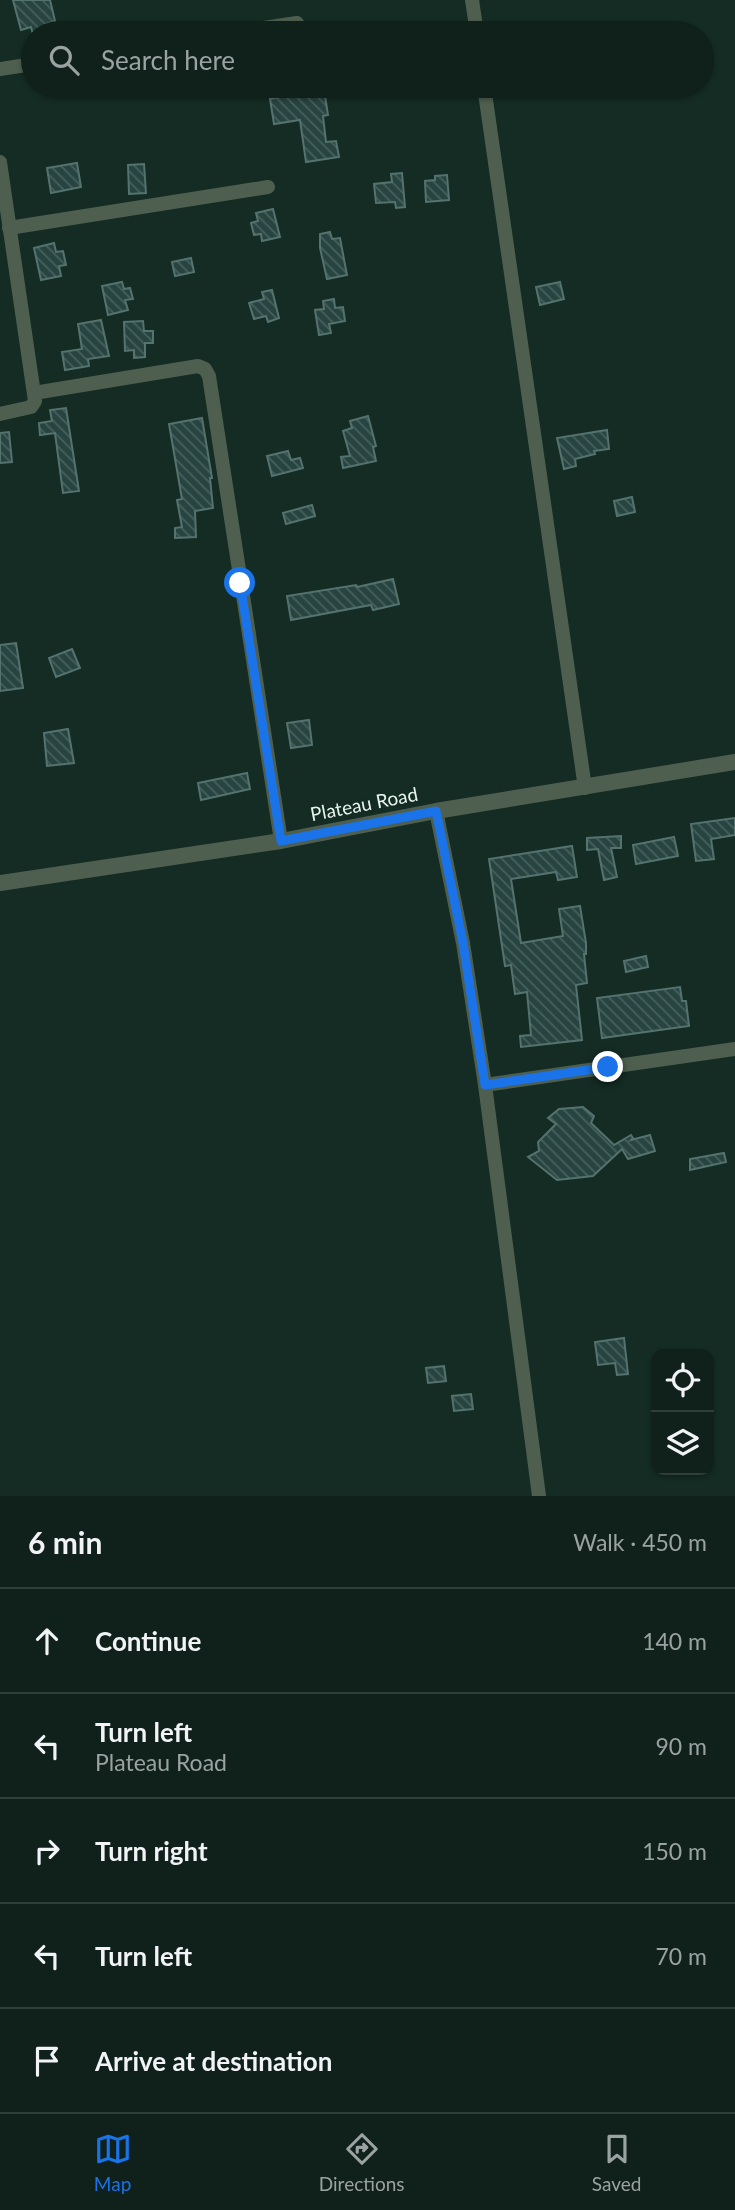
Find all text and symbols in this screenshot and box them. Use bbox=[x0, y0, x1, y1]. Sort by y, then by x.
search box bbox=[21, 21, 714, 98]
icon: search bbox=[45, 41, 83, 79]
text: Search here bbox=[101, 44, 235, 76]
route start bbox=[224, 567, 255, 598]
street label: Plateau Road bbox=[308, 782, 420, 825]
route end bbox=[592, 1051, 623, 1082]
map controls bbox=[651, 1349, 714, 1475]
button: locate bbox=[651, 1349, 714, 1412]
button: layers bbox=[651, 1412, 714, 1475]
text: 6 min bbox=[28, 1524, 102, 1560]
text: Walk · 450 m bbox=[573, 1528, 707, 1556]
icon: ahead bbox=[28, 1622, 66, 1660]
text: Continue bbox=[95, 1625, 201, 1657]
text: 140 m bbox=[642, 1627, 707, 1655]
text: Turn left bbox=[95, 1716, 192, 1748]
icon: left bbox=[28, 1727, 66, 1765]
text: 90 m bbox=[656, 1732, 707, 1760]
text: Plateau Road bbox=[95, 1748, 227, 1776]
icon: right bbox=[28, 1832, 66, 1870]
text: Turn right bbox=[95, 1835, 208, 1867]
text: 150 m bbox=[642, 1837, 707, 1865]
icon: left bbox=[28, 1937, 66, 1975]
text: Turn left bbox=[95, 1940, 192, 1972]
text: 70 m bbox=[656, 1942, 707, 1970]
icon: arrive bbox=[28, 2042, 66, 2080]
text: Arrive at destination bbox=[95, 2045, 332, 2077]
tab: Map bbox=[94, 2130, 132, 2195]
tab: Directions bbox=[319, 2130, 405, 2195]
tab: Saved bbox=[592, 2130, 641, 2195]

